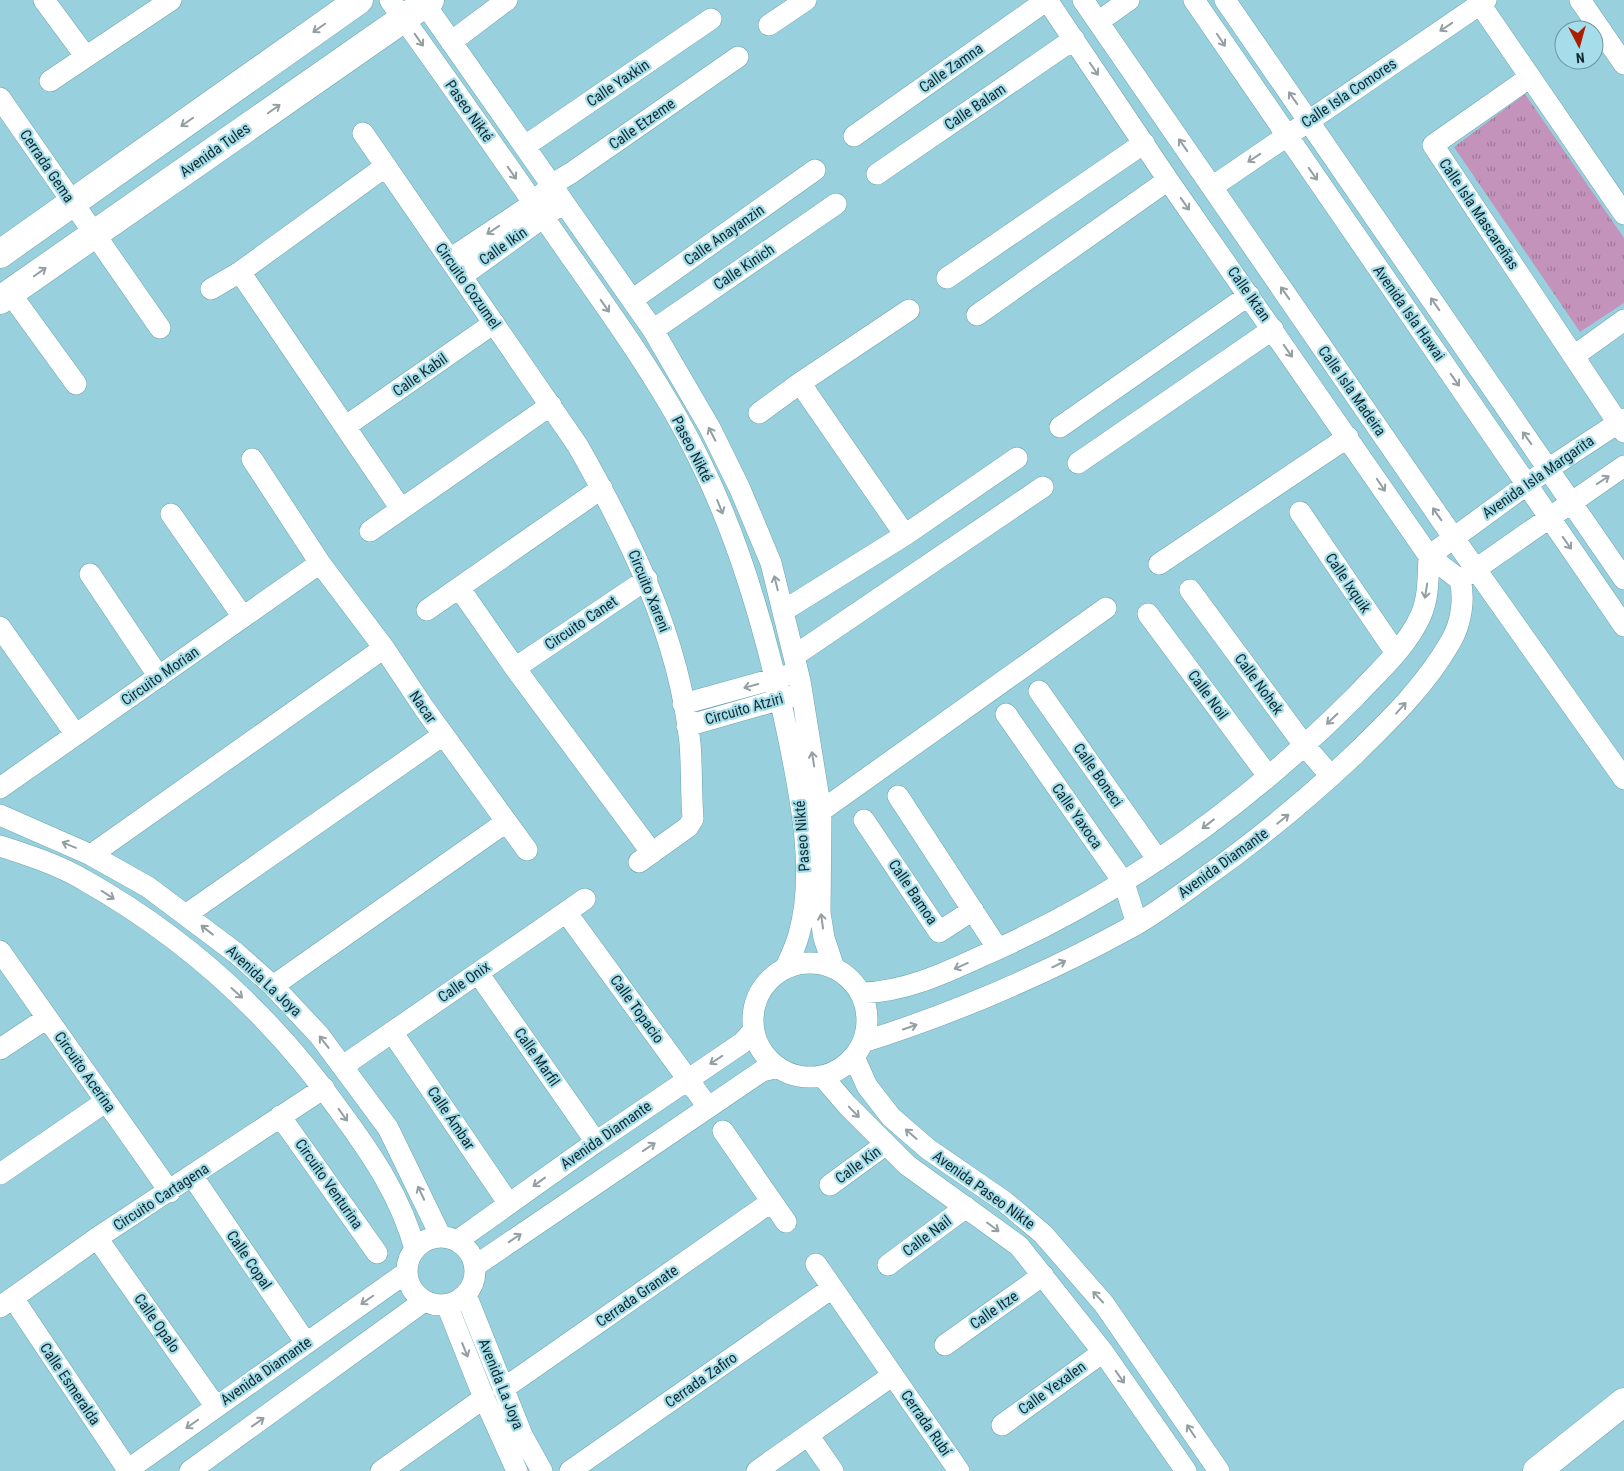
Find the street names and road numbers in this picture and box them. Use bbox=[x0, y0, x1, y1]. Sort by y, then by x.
street label: Calle Zamna bbox=[916, 39, 986, 97]
street label: Calle Isla Comores bbox=[1298, 54, 1400, 131]
street label: Calle Yaxkin bbox=[583, 56, 653, 110]
street label: Paseo Nikté bbox=[441, 77, 497, 145]
street label: Calle Balam bbox=[941, 80, 1009, 134]
street label: Calle Etzeme bbox=[605, 95, 679, 153]
street label: Avenida Tules bbox=[176, 119, 254, 181]
street label: Cerrada Gema bbox=[16, 126, 78, 206]
street label: Calle Isla Mascareñas bbox=[1435, 155, 1523, 273]
street label: Calle Anayanzin bbox=[680, 201, 768, 269]
street label: Calle Ikin bbox=[476, 223, 530, 269]
street label: Circuito Cozumel bbox=[432, 240, 504, 332]
street label: Calle Kinich bbox=[710, 240, 778, 294]
street label: Avenida Isla Hawai bbox=[1370, 262, 1448, 364]
street label: Calle Iktan bbox=[1224, 263, 1274, 325]
street label: Calle Isla Madeira bbox=[1314, 343, 1390, 439]
street label: Calle Kabil bbox=[389, 350, 451, 400]
street label: Paseo Nikté bbox=[668, 413, 716, 485]
street label: Avenida Isla Margarita bbox=[1479, 432, 1597, 522]
street label: Circuito Xareni bbox=[624, 547, 674, 635]
street label: Calle Ixquik bbox=[1321, 550, 1375, 616]
street label: Circuito Canet bbox=[541, 592, 621, 654]
street label: Circuito Morian bbox=[118, 643, 202, 709]
street label: Calle Nohek bbox=[1231, 650, 1287, 718]
street label: Calle Noil bbox=[1184, 667, 1232, 723]
street label: Nacar bbox=[406, 687, 441, 727]
street label: Circuito Atziri bbox=[703, 689, 785, 729]
street label: Calle Boneci bbox=[1070, 740, 1126, 810]
street label: Calle Yaxoca bbox=[1048, 780, 1106, 852]
street label: Paseo Nikté bbox=[791, 800, 813, 872]
street label: Avenida Diamante bbox=[1174, 824, 1272, 902]
street label: Calle Bamoa bbox=[885, 856, 941, 928]
street label: Avenida La Joya bbox=[223, 942, 305, 1020]
street label: Calle Onix bbox=[435, 957, 494, 1006]
street label: Calle Topacio bbox=[606, 971, 668, 1047]
street label: Calle Marfil bbox=[510, 1024, 564, 1090]
street label: Circuito Acerina bbox=[51, 1028, 119, 1116]
street label: Calle Ámbar bbox=[423, 1083, 479, 1153]
street label: Avenida Diamante bbox=[557, 1097, 655, 1173]
street label: Circuito Venturina bbox=[291, 1135, 367, 1233]
street label: Calle Kin bbox=[832, 1142, 884, 1188]
street label: Avenida Paseo Nikte bbox=[930, 1147, 1038, 1233]
street label: Circuito Cartagena bbox=[110, 1159, 212, 1235]
street label: Calle Nail bbox=[899, 1212, 955, 1260]
street label: Calle Copal bbox=[223, 1227, 275, 1293]
street label: Cerrada Granate bbox=[593, 1261, 681, 1331]
street label: Calle Itze bbox=[966, 1287, 1022, 1333]
street label: Calle Opalo bbox=[130, 1290, 184, 1356]
street label: Avenida Diamante bbox=[217, 1333, 315, 1409]
street label: Avenida La Joya bbox=[475, 1336, 527, 1432]
street label: Calle Esmeralda bbox=[36, 1340, 104, 1428]
street label: Cerrada Zafiro bbox=[661, 1349, 741, 1411]
street label: Calle Yexalen bbox=[1015, 1358, 1089, 1418]
street label: Cerrada Rubí bbox=[897, 1387, 956, 1460]

